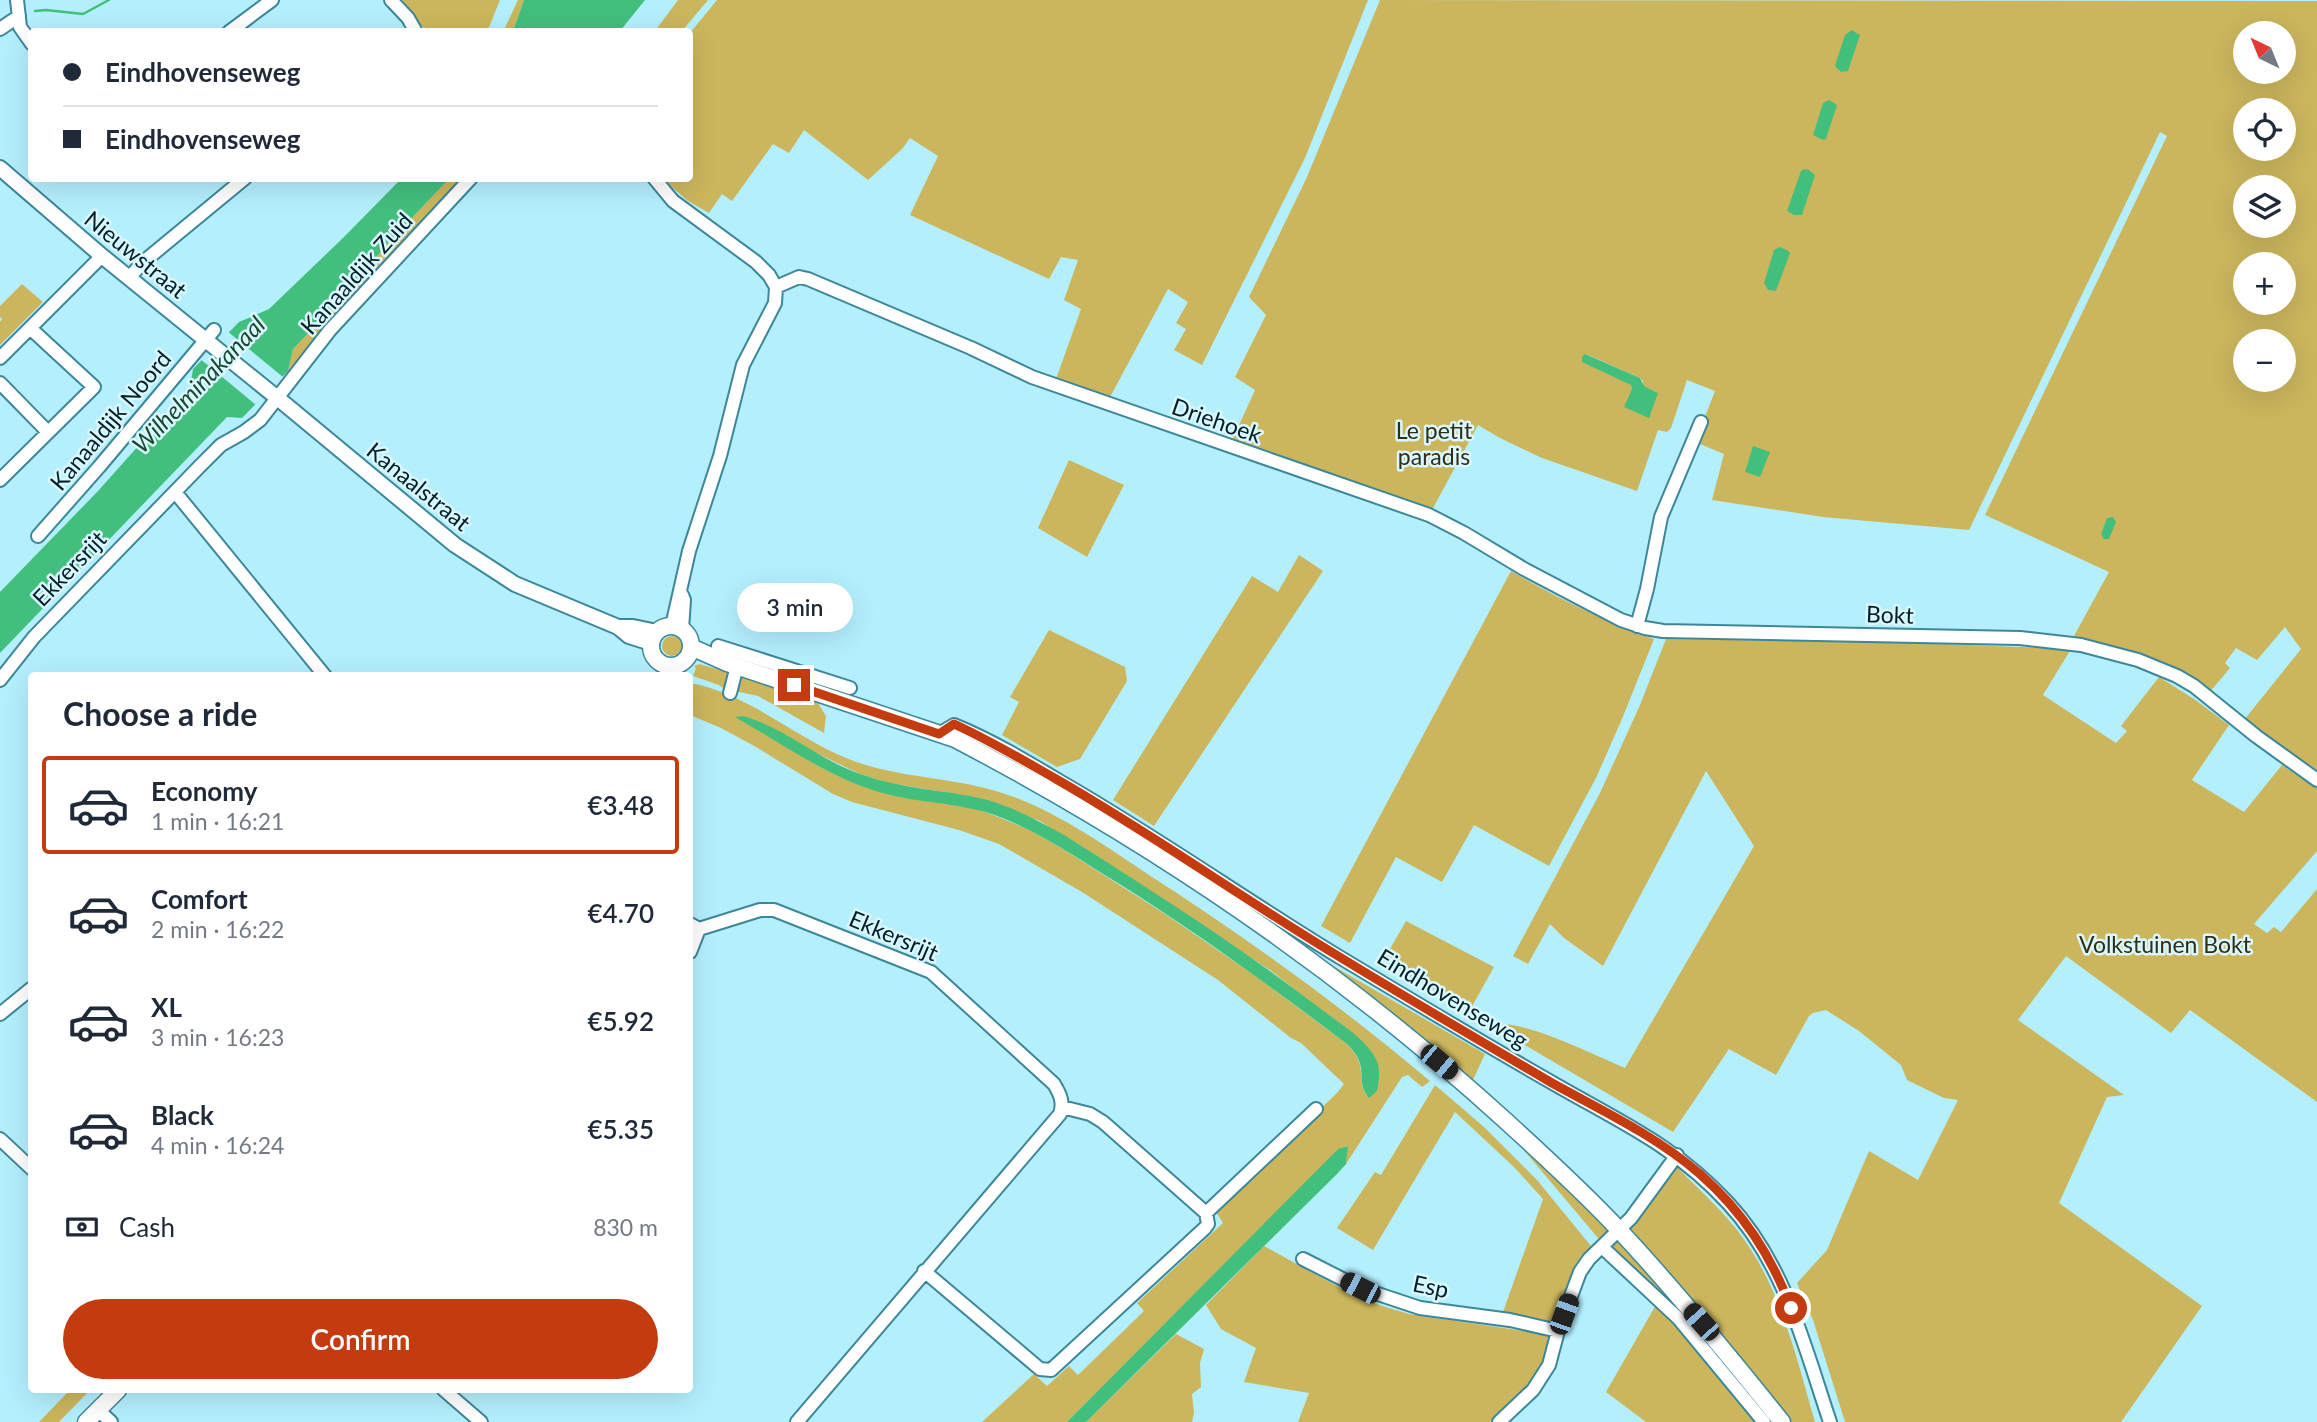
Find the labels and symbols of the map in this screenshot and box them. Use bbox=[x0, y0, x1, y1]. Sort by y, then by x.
north arrow bbox=[2233, 21, 2296, 84]
street label: Nieuwstraat bbox=[79, 204, 193, 304]
street label: Kanaaldijk Zuid bbox=[294, 206, 418, 340]
water label: Wilhelminakanaal bbox=[126, 309, 271, 458]
street label: Kanaaldijk Noord bbox=[44, 345, 176, 495]
street label: Driehoek bbox=[1168, 392, 1266, 448]
park label: Le petit paradis bbox=[1396, 416, 1473, 470]
street label: Kanaalstraat bbox=[362, 436, 477, 537]
street label: Ekkersrijt bbox=[26, 524, 112, 612]
callout: 3 min bbox=[736, 584, 852, 632]
street label: Bokt bbox=[1866, 599, 1915, 629]
route end bbox=[778, 669, 810, 701]
street label: Ekkersrijt bbox=[845, 904, 943, 967]
park label: Volkstuinen Bokt bbox=[2079, 930, 2252, 958]
street label: Eindhovenseweg bbox=[1373, 942, 1533, 1054]
car bbox=[1417, 1040, 1462, 1084]
car bbox=[1337, 1269, 1384, 1307]
street label: Esp bbox=[1411, 1269, 1451, 1303]
car bbox=[1547, 1291, 1582, 1337]
route start bbox=[1775, 1292, 1807, 1324]
car bbox=[1680, 1299, 1723, 1345]

